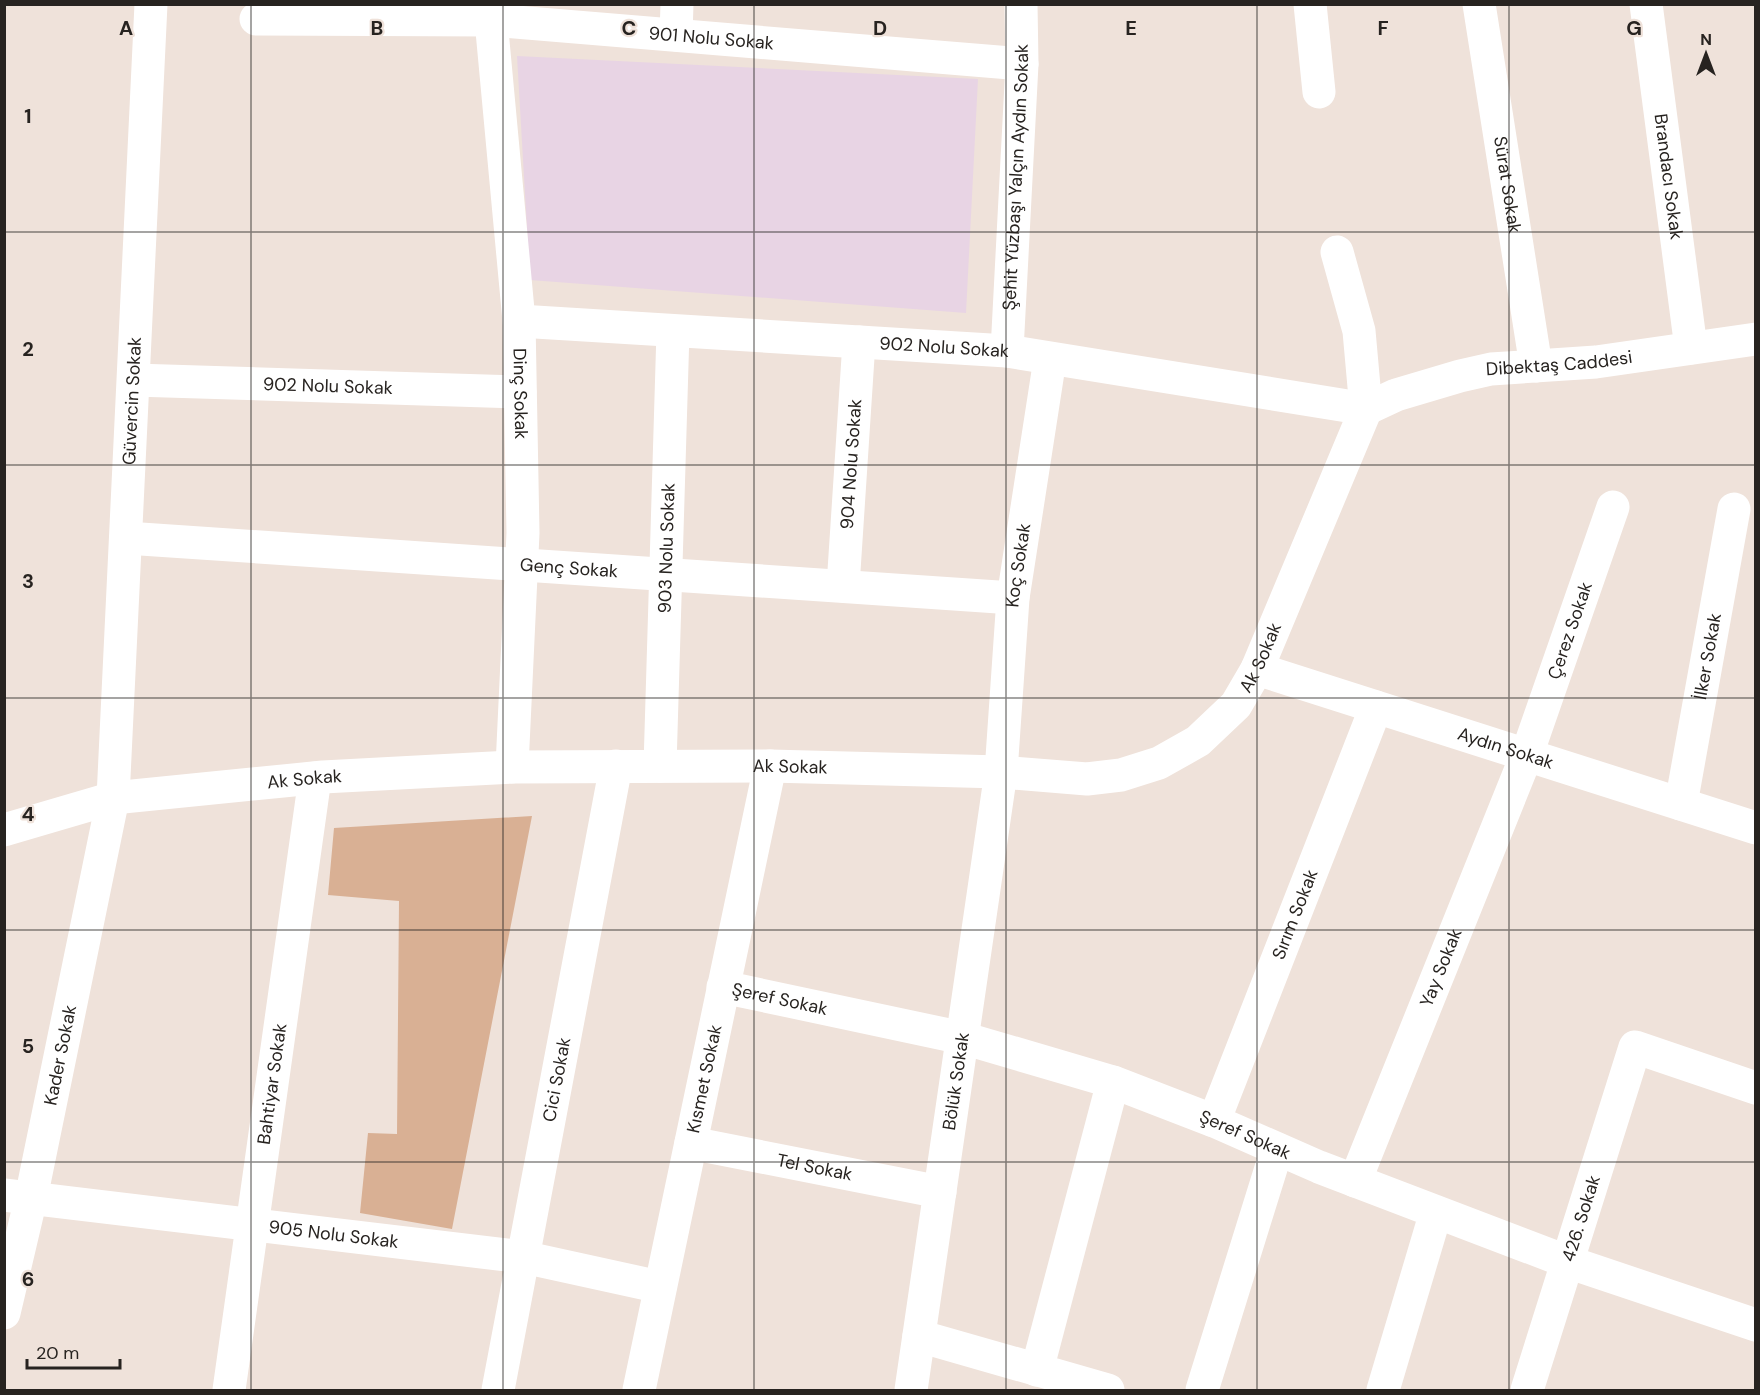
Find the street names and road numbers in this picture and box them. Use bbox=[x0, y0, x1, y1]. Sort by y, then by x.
street label: 901 Nolu Sokak bbox=[648, 21, 775, 55]
street label: Şehit Yüzbaşı Yalçın Aydın Sokak bbox=[997, 44, 1034, 311]
street label: Brandacı Sokak bbox=[1648, 112, 1689, 241]
street label: Sürat Sokak bbox=[1488, 135, 1527, 235]
street label: 902 Nolu Sokak bbox=[879, 331, 1010, 363]
street label: Güvercin Sokak bbox=[117, 336, 147, 466]
street label: Dibektaş Caddesi bbox=[1485, 345, 1634, 381]
street label: Dinç Sokak bbox=[508, 348, 533, 439]
street label: 902 Nolu Sokak bbox=[263, 372, 393, 400]
street label: 904 Nolu Sokak bbox=[835, 398, 867, 530]
street label: 903 Nolu Sokak bbox=[653, 483, 680, 614]
street label: Koç Sokak bbox=[1000, 522, 1036, 608]
street label: Genç Sokak bbox=[519, 553, 619, 583]
street label: Çerez Sokak bbox=[1542, 579, 1598, 683]
street label: İlker Sokak bbox=[1688, 611, 1727, 701]
street label: Ak Sokak bbox=[1234, 619, 1287, 697]
street label: Aydın Sokak bbox=[1455, 722, 1557, 775]
street label: Ak Sokak bbox=[753, 754, 828, 779]
street label: Ak Sokak bbox=[266, 764, 342, 795]
street label: Sırım Sokak bbox=[1266, 866, 1323, 963]
street label: Yay Sokak bbox=[1414, 925, 1467, 1010]
street label: Şeref Sokak bbox=[730, 977, 830, 1021]
street label: Kader Sokak bbox=[38, 1003, 82, 1107]
street label: Bahtiyar Sokak bbox=[252, 1022, 292, 1146]
street label: Kısmet Sokak bbox=[681, 1022, 727, 1135]
street label: Bölük Sokak bbox=[937, 1031, 975, 1132]
street label: Cici Sokak bbox=[537, 1035, 576, 1124]
street label: Şeref Sokak bbox=[1196, 1105, 1295, 1165]
street label: Tel Sokak bbox=[775, 1148, 854, 1186]
street label: 426. Sokak bbox=[1556, 1172, 1606, 1265]
street label: 905 Nolu Sokak bbox=[267, 1215, 400, 1254]

